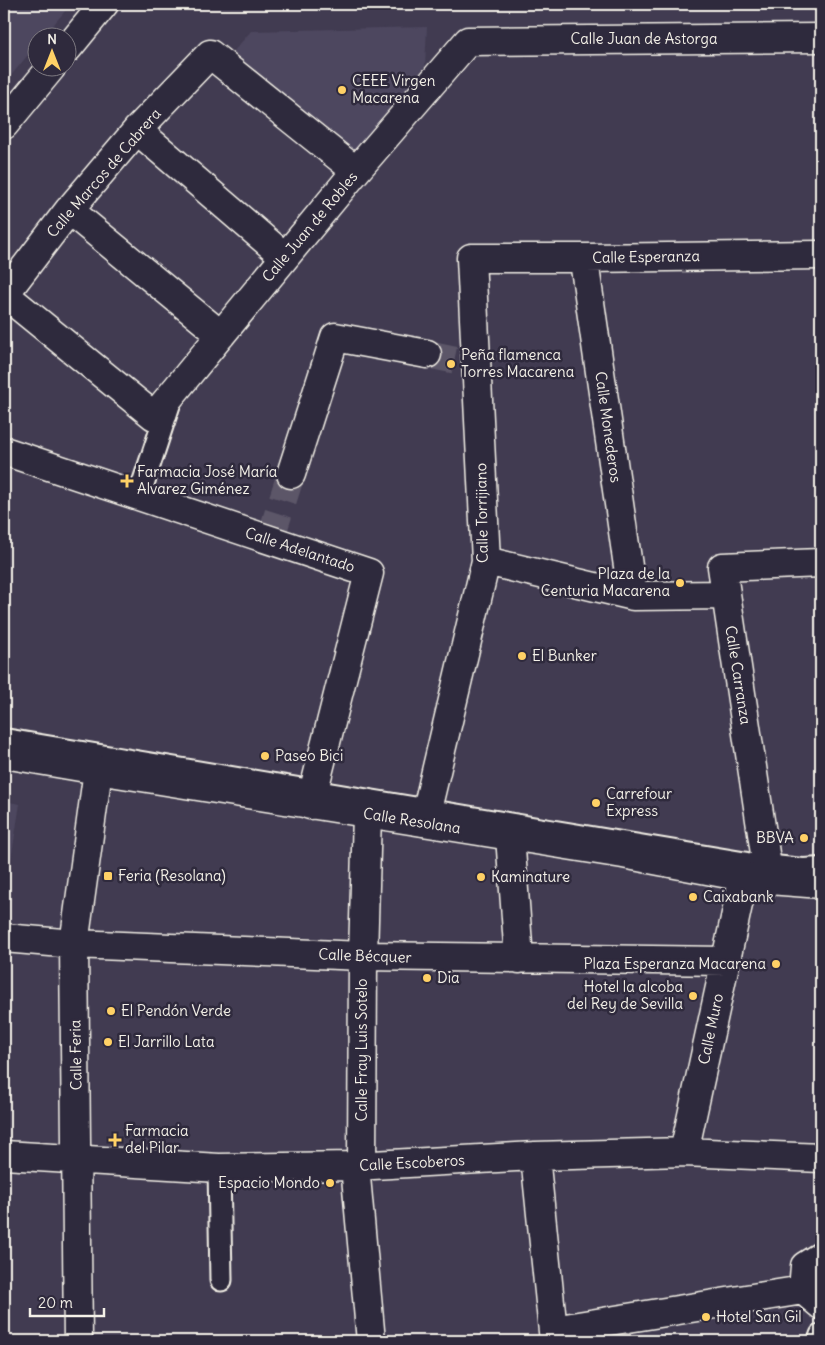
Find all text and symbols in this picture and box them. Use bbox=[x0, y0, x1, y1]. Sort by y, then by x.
north arrow bbox=[28, 28, 78, 78]
street label: Calle Juan de Astorga bbox=[570, 29, 718, 48]
text: N bbox=[47, 30, 57, 48]
place label: CEEE Virgen Macarena bbox=[352, 71, 436, 107]
marker: CEEE Virgen Macarena bbox=[336, 84, 348, 96]
street label: Calle Marcos de Cabrera bbox=[42, 104, 165, 241]
street label: Calle Juan de Robles bbox=[258, 167, 362, 286]
street label: Calle Esperanza bbox=[592, 246, 700, 267]
place label: Peña flamenca Torres Macarena bbox=[461, 345, 575, 381]
marker: Peña flamenca Torres Macarena bbox=[445, 358, 457, 370]
street label: Calle Monederos bbox=[591, 370, 626, 484]
place label: Farmacia José María Alvarez Giménez bbox=[137, 462, 278, 498]
street label: Calle Torrijiano bbox=[471, 463, 492, 563]
marker: Farmacia José María Alvarez Giménez bbox=[121, 475, 133, 487]
street label: Calle Adelantado bbox=[243, 523, 358, 576]
place label: Plaza de la Centuria Macarena bbox=[541, 564, 670, 600]
marker: Plaza de la Centuria Macarena bbox=[674, 577, 686, 589]
street label: Calle Carranza bbox=[721, 624, 756, 726]
place label: El Bunker bbox=[532, 646, 597, 665]
marker: El Bunker bbox=[516, 650, 528, 662]
place label: Paseo Bici bbox=[275, 746, 343, 765]
marker: Paseo Bici bbox=[259, 750, 271, 762]
place label: Carrefour Express bbox=[606, 784, 672, 820]
marker: Carrefour Express bbox=[590, 797, 602, 809]
street label: Calle Resolana bbox=[362, 803, 463, 838]
place label: BBVA bbox=[756, 828, 794, 847]
marker: BBVA bbox=[798, 832, 810, 844]
place label: Feria (Resolana) bbox=[118, 866, 226, 885]
place label: Kaminature bbox=[491, 867, 570, 886]
marker: Feria (Resolana) bbox=[102, 870, 114, 882]
marker: Kaminature bbox=[475, 871, 487, 883]
place label: Caixabank bbox=[703, 887, 774, 906]
marker: Caixabank bbox=[687, 891, 699, 903]
street label: Calle Bécquer bbox=[318, 944, 412, 967]
place label: Plaza Esperanza Macarena bbox=[584, 954, 766, 973]
marker: Plaza Esperanza Macarena bbox=[770, 958, 782, 970]
place label: Dia bbox=[437, 968, 460, 987]
marker: Dia bbox=[421, 972, 433, 984]
place label: Hotel la alcoba del Rey de Sevilla bbox=[567, 977, 683, 1013]
street label: Calle Fray Luis Sotelo bbox=[352, 978, 371, 1122]
marker: Hotel la alcoba del Rey de Sevilla bbox=[687, 990, 699, 1002]
street label: Calle Muro bbox=[694, 992, 727, 1066]
place label: El Pendón Verde bbox=[121, 1001, 231, 1020]
marker: El Pendón Verde bbox=[105, 1005, 117, 1017]
street label: Calle Feria bbox=[65, 1019, 86, 1090]
place label: El Jarrillo Lata bbox=[118, 1032, 215, 1051]
marker: El Jarrillo Lata bbox=[102, 1036, 114, 1048]
place label: Farmacia del Pilar bbox=[125, 1121, 189, 1157]
marker: Farmacia del Pilar bbox=[109, 1134, 121, 1146]
street label: Calle Escoberos bbox=[359, 1150, 466, 1175]
place label: Espacio Mondo bbox=[218, 1173, 320, 1192]
marker: Espacio Mondo bbox=[324, 1177, 336, 1189]
scale bar bbox=[30, 1285, 104, 1317]
text: 20 m bbox=[38, 1293, 73, 1312]
place label: Hotel San Gil bbox=[716, 1307, 802, 1326]
marker: Hotel San Gil bbox=[700, 1311, 712, 1323]

